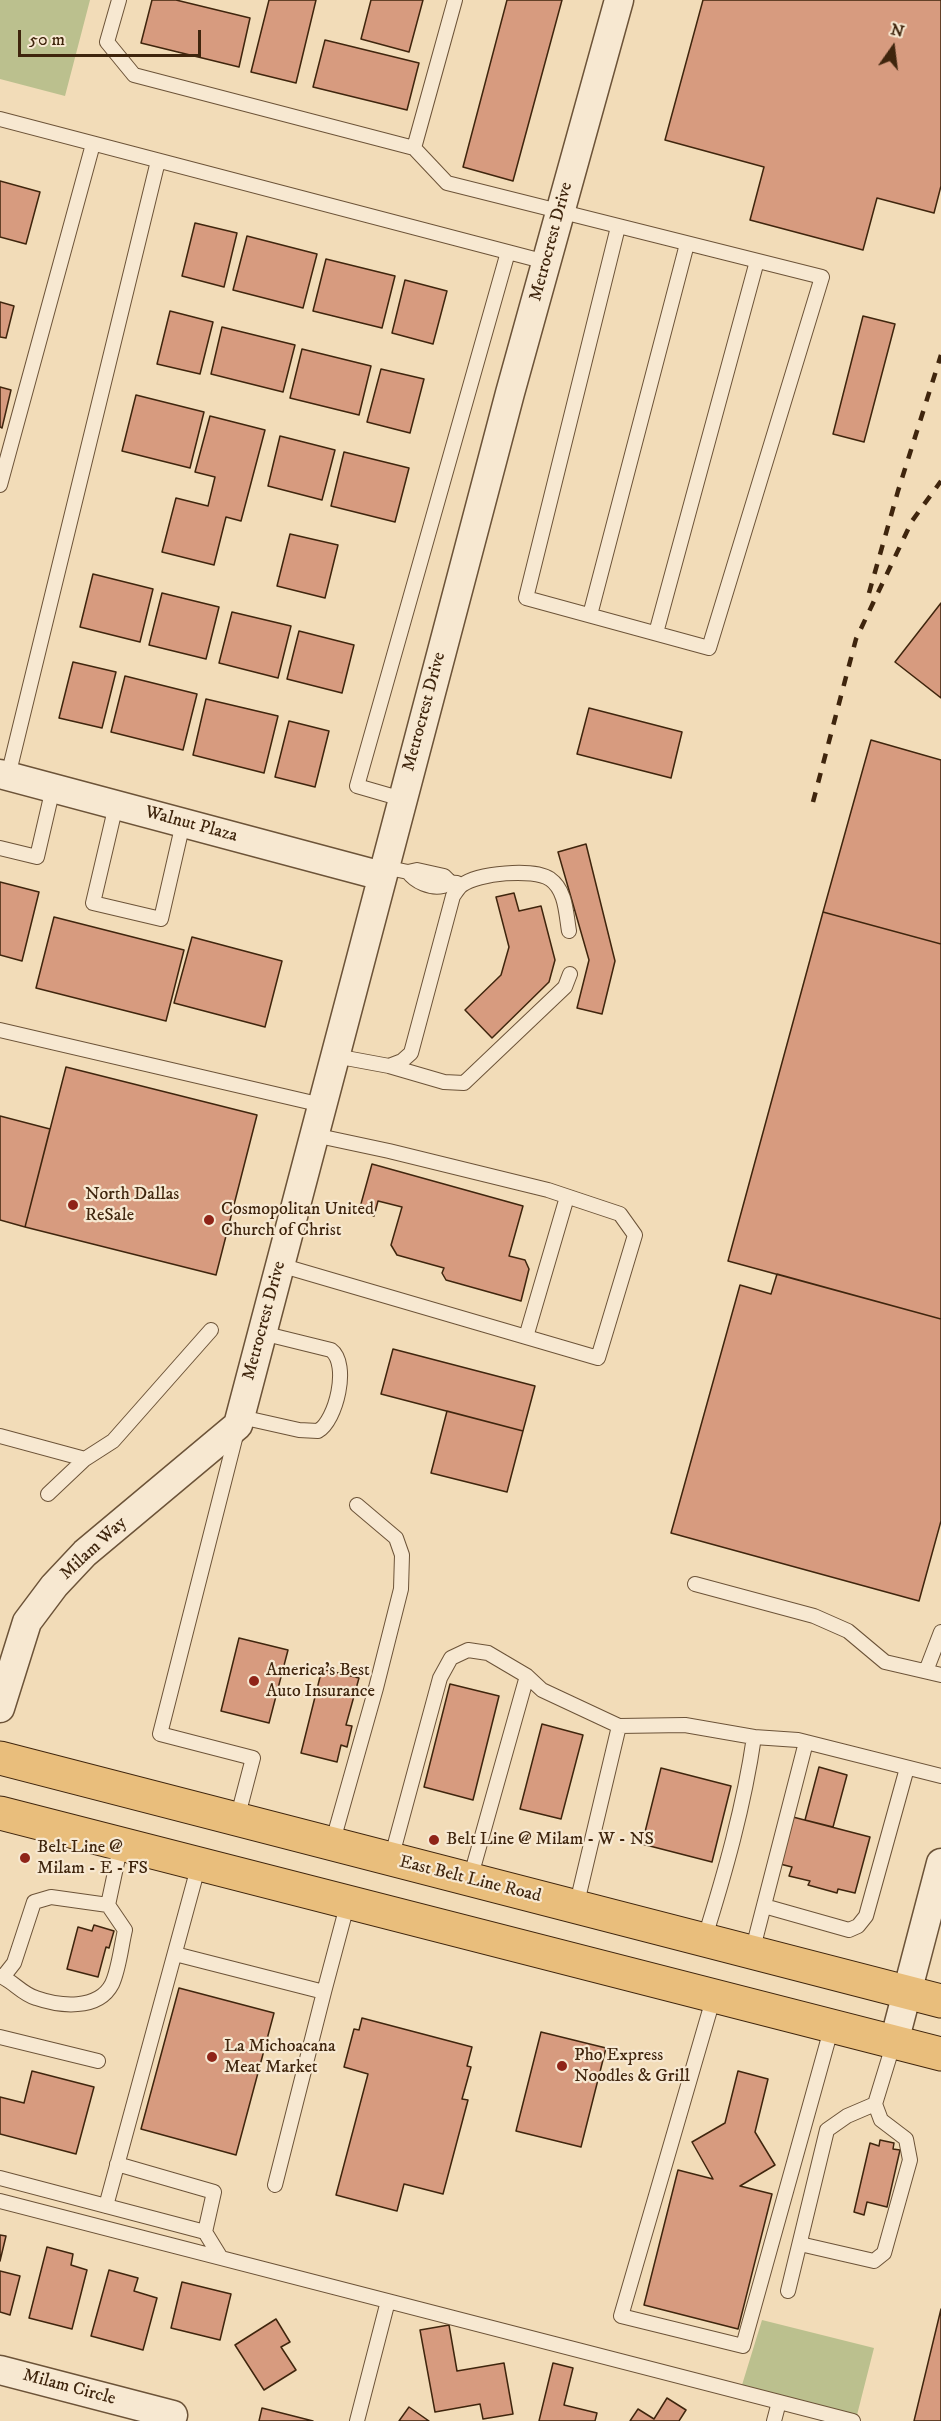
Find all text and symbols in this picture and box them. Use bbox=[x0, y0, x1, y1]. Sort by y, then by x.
scale bar bbox=[21, 18, 204, 56]
north arrow bbox=[863, 18, 923, 78]
text: N bbox=[889, 19, 906, 42]
text: 50 m bbox=[29, 29, 65, 51]
street label: Metrocrest Drive bbox=[526, 180, 578, 304]
street label: Metrocrest Drive bbox=[399, 650, 451, 774]
street label: Walnut Plaza bbox=[142, 802, 240, 848]
place label: North Dallas ReSale bbox=[85, 1184, 179, 1226]
marker: North Dallas ReSale bbox=[66, 1198, 80, 1212]
place label: Cosmopolitan United Church of Christ bbox=[221, 1199, 374, 1242]
marker: Cosmopolitan United Church of Christ bbox=[202, 1213, 216, 1227]
street label: Metrocrest Drive bbox=[239, 1259, 291, 1383]
street label: Milam Way bbox=[56, 1513, 132, 1585]
place label: America's Best Auto Insurance bbox=[266, 1660, 375, 1702]
marker: America's Best Auto Insurance bbox=[247, 1674, 261, 1688]
place label: Belt Line @ Milam - W - NS bbox=[446, 1829, 654, 1851]
marker: Belt Line @ Milam - W - NS bbox=[427, 1833, 441, 1847]
place label: Belt Line @ Milam - E - FS bbox=[37, 1837, 148, 1880]
marker: Belt Line @ Milam - E - FS bbox=[18, 1851, 32, 1865]
street label: East Belt Line Road bbox=[397, 1852, 543, 1908]
place label: La Michoacana Meat Market bbox=[224, 2036, 336, 2078]
place label: Pho Express Noodles & Grill bbox=[574, 2045, 690, 2088]
marker: La Michoacana Meat Market bbox=[205, 2050, 219, 2064]
marker: Pho Express Noodles & Grill bbox=[555, 2059, 569, 2073]
street label: Milam Circle bbox=[20, 2365, 118, 2411]

